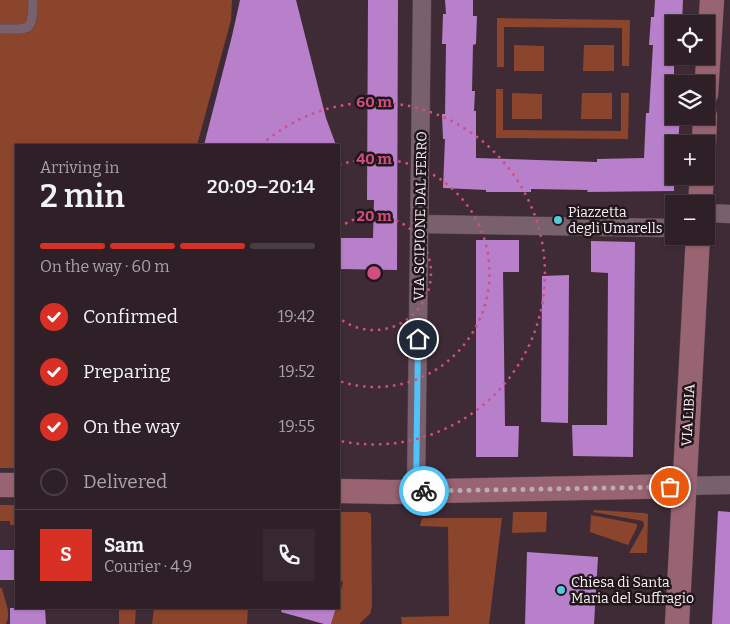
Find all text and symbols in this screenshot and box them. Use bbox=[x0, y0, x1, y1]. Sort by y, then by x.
map controls bbox=[665, 15, 715, 245]
button: locate bbox=[665, 15, 715, 65]
button: layers bbox=[665, 75, 715, 125]
text: 60 m bbox=[356, 93, 392, 111]
street label: VIA SCIPIONE DAL FERRO bbox=[411, 131, 430, 301]
button: + bbox=[665, 135, 715, 185]
text: 40 m bbox=[356, 150, 393, 168]
text: Arriving in bbox=[40, 158, 119, 177]
text: 20:09–20:14 bbox=[207, 175, 315, 198]
text: 2 min bbox=[40, 177, 125, 215]
button: − bbox=[665, 195, 715, 245]
place label: Piazzetta degli Umarells bbox=[568, 204, 662, 237]
text: 20 m bbox=[357, 207, 392, 225]
marker: Piazzetta degli Umarells bbox=[552, 214, 564, 226]
text: On the way · 60 m bbox=[40, 257, 170, 276]
centre of rings bbox=[365, 264, 383, 282]
icon: check bbox=[40, 303, 68, 331]
text: Confirmed bbox=[83, 305, 178, 328]
text: 19:42 bbox=[278, 307, 315, 326]
pin bbox=[397, 318, 439, 360]
icon: home bbox=[404, 325, 432, 353]
icon: check bbox=[40, 358, 68, 386]
text: Preparing bbox=[83, 360, 171, 383]
text: 19:52 bbox=[279, 362, 315, 381]
street label: VIA LIBIA bbox=[678, 383, 699, 447]
icon: check bbox=[40, 413, 68, 441]
text: On the way bbox=[83, 415, 180, 438]
text: 19:55 bbox=[279, 417, 315, 436]
courier bbox=[399, 466, 449, 516]
pin bbox=[649, 466, 691, 508]
text: Delivered bbox=[83, 470, 167, 493]
icon: bag bbox=[656, 473, 684, 501]
icon: bike bbox=[410, 477, 438, 505]
button: phone bbox=[263, 529, 315, 581]
text: Sam bbox=[104, 534, 144, 557]
text: S bbox=[60, 543, 72, 566]
text: Courier · 4.9 bbox=[104, 557, 192, 576]
place label: Chiesa di Santa Maria del Suffragio bbox=[571, 574, 694, 607]
marker: Chiesa di Santa Maria del Suffragio bbox=[555, 584, 567, 596]

